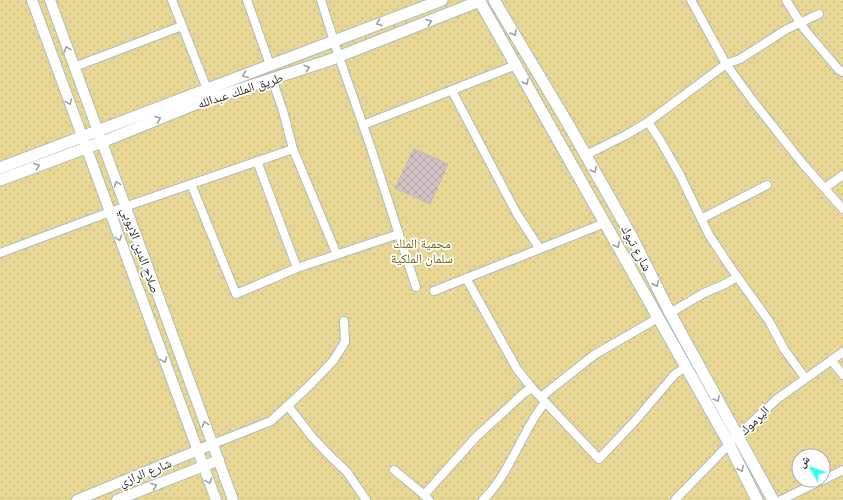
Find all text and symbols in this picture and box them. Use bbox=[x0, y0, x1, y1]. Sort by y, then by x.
one-way arrow bbox=[425, 18, 432, 26]
one-way arrow bbox=[376, 19, 383, 27]
one-way arrow bbox=[509, 29, 517, 36]
one-way arrow bbox=[64, 45, 72, 52]
one-way arrow bbox=[303, 64, 310, 73]
street label: طريق الملك عبدالله bbox=[195, 69, 285, 112]
one-way arrow bbox=[241, 70, 248, 78]
one-way arrow bbox=[522, 78, 529, 86]
one-way arrow bbox=[65, 99, 73, 106]
one-way arrow bbox=[154, 116, 161, 124]
one-way arrow bbox=[33, 163, 40, 171]
one-way arrow bbox=[589, 166, 596, 173]
one-way arrow bbox=[113, 180, 122, 187]
street label: صلاح الدين الايوبي bbox=[115, 205, 164, 296]
street label: شارع تبوك bbox=[616, 222, 656, 275]
one-way arrow bbox=[114, 234, 123, 241]
park label: محمية الملك سلمان الملكية bbox=[391, 235, 453, 267]
one-way arrow bbox=[613, 241, 620, 248]
one-way arrow bbox=[651, 280, 658, 287]
one-way arrow bbox=[159, 356, 168, 363]
one-way arrow bbox=[713, 395, 720, 402]
street label: اليرموك bbox=[736, 402, 773, 439]
one-way arrow bbox=[202, 421, 210, 428]
north arrow bbox=[791, 448, 831, 488]
text: ش bbox=[794, 452, 813, 471]
street label: شارع الرازي bbox=[116, 454, 175, 493]
one-way arrow bbox=[736, 464, 744, 472]
one-way arrow bbox=[204, 478, 212, 485]
one-way arrow bbox=[150, 482, 157, 490]

